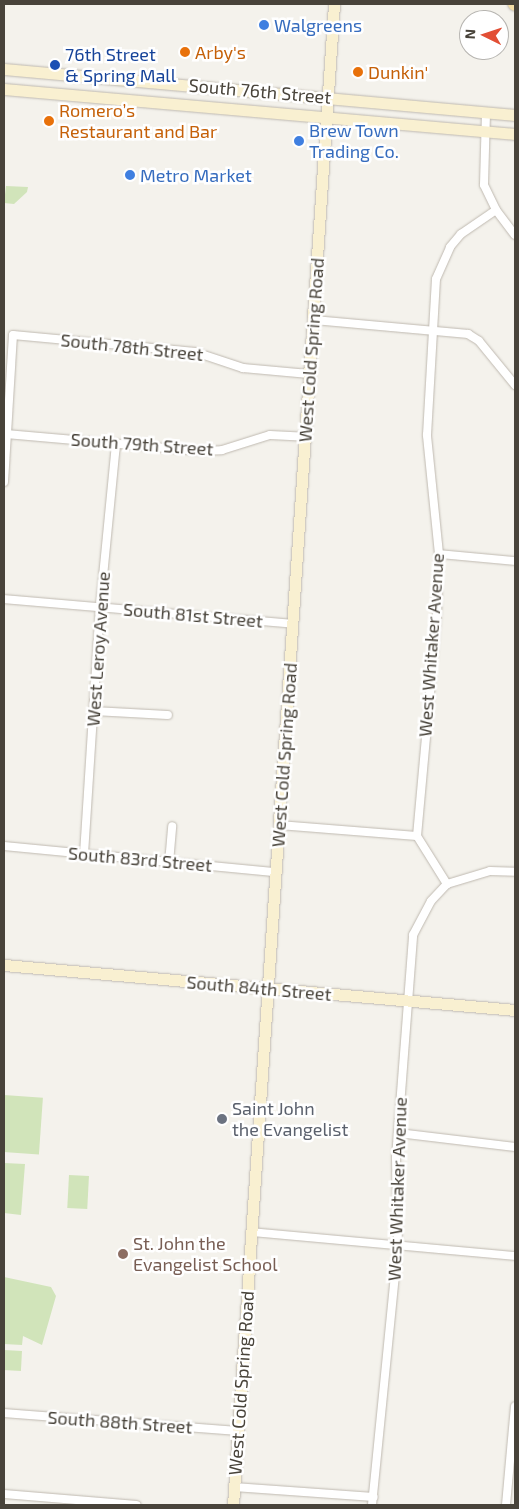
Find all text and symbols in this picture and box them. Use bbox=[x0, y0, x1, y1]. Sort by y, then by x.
north arrow bbox=[459, 10, 509, 60]
place label: Walgreens bbox=[274, 14, 362, 36]
marker: Walgreens bbox=[258, 19, 270, 31]
text: N bbox=[461, 28, 478, 40]
place label: Arby's bbox=[195, 41, 246, 63]
place label: 76th Street & Spring Mall bbox=[65, 44, 176, 86]
marker: Arby's bbox=[179, 46, 191, 58]
marker: 76th Street & Spring Mall bbox=[49, 59, 61, 71]
place label: Dunkin' bbox=[368, 61, 428, 83]
marker: Dunkin' bbox=[352, 66, 364, 78]
street label: South 76th Street bbox=[188, 74, 332, 108]
place label: Romero’s Restaurant and Bar bbox=[59, 100, 217, 142]
marker: Romero’s Restaurant and Bar bbox=[43, 115, 55, 127]
place label: Brew Town Trading Co. bbox=[309, 120, 400, 162]
marker: Brew Town Trading Co. bbox=[293, 135, 305, 147]
place label: Metro Market bbox=[140, 164, 252, 186]
marker: Metro Market bbox=[124, 169, 136, 181]
street label: West Cold Spring Road bbox=[294, 257, 328, 443]
street label: South 78th Street bbox=[60, 329, 204, 365]
street label: South 79th Street bbox=[70, 428, 214, 460]
street label: West Whitaker Avenue bbox=[414, 552, 448, 738]
street label: West Leroy Avenue bbox=[82, 570, 114, 728]
street label: South 81st Street bbox=[122, 598, 264, 632]
street label: West Cold Spring Road bbox=[267, 662, 301, 848]
street label: South 83rd Street bbox=[67, 842, 213, 876]
street label: South 84th Street bbox=[186, 971, 332, 1005]
street label: West Whitaker Avenue bbox=[383, 1096, 411, 1282]
place label: Saint John the Evangelist bbox=[232, 1098, 348, 1140]
marker: Saint John the Evangelist bbox=[216, 1113, 228, 1125]
place label: St. John the Evangelist School bbox=[133, 1233, 277, 1276]
marker: St. John the Evangelist School bbox=[117, 1248, 129, 1260]
street label: West Cold Spring Road bbox=[224, 1290, 258, 1476]
street label: South 88th Street bbox=[47, 1406, 193, 1438]

